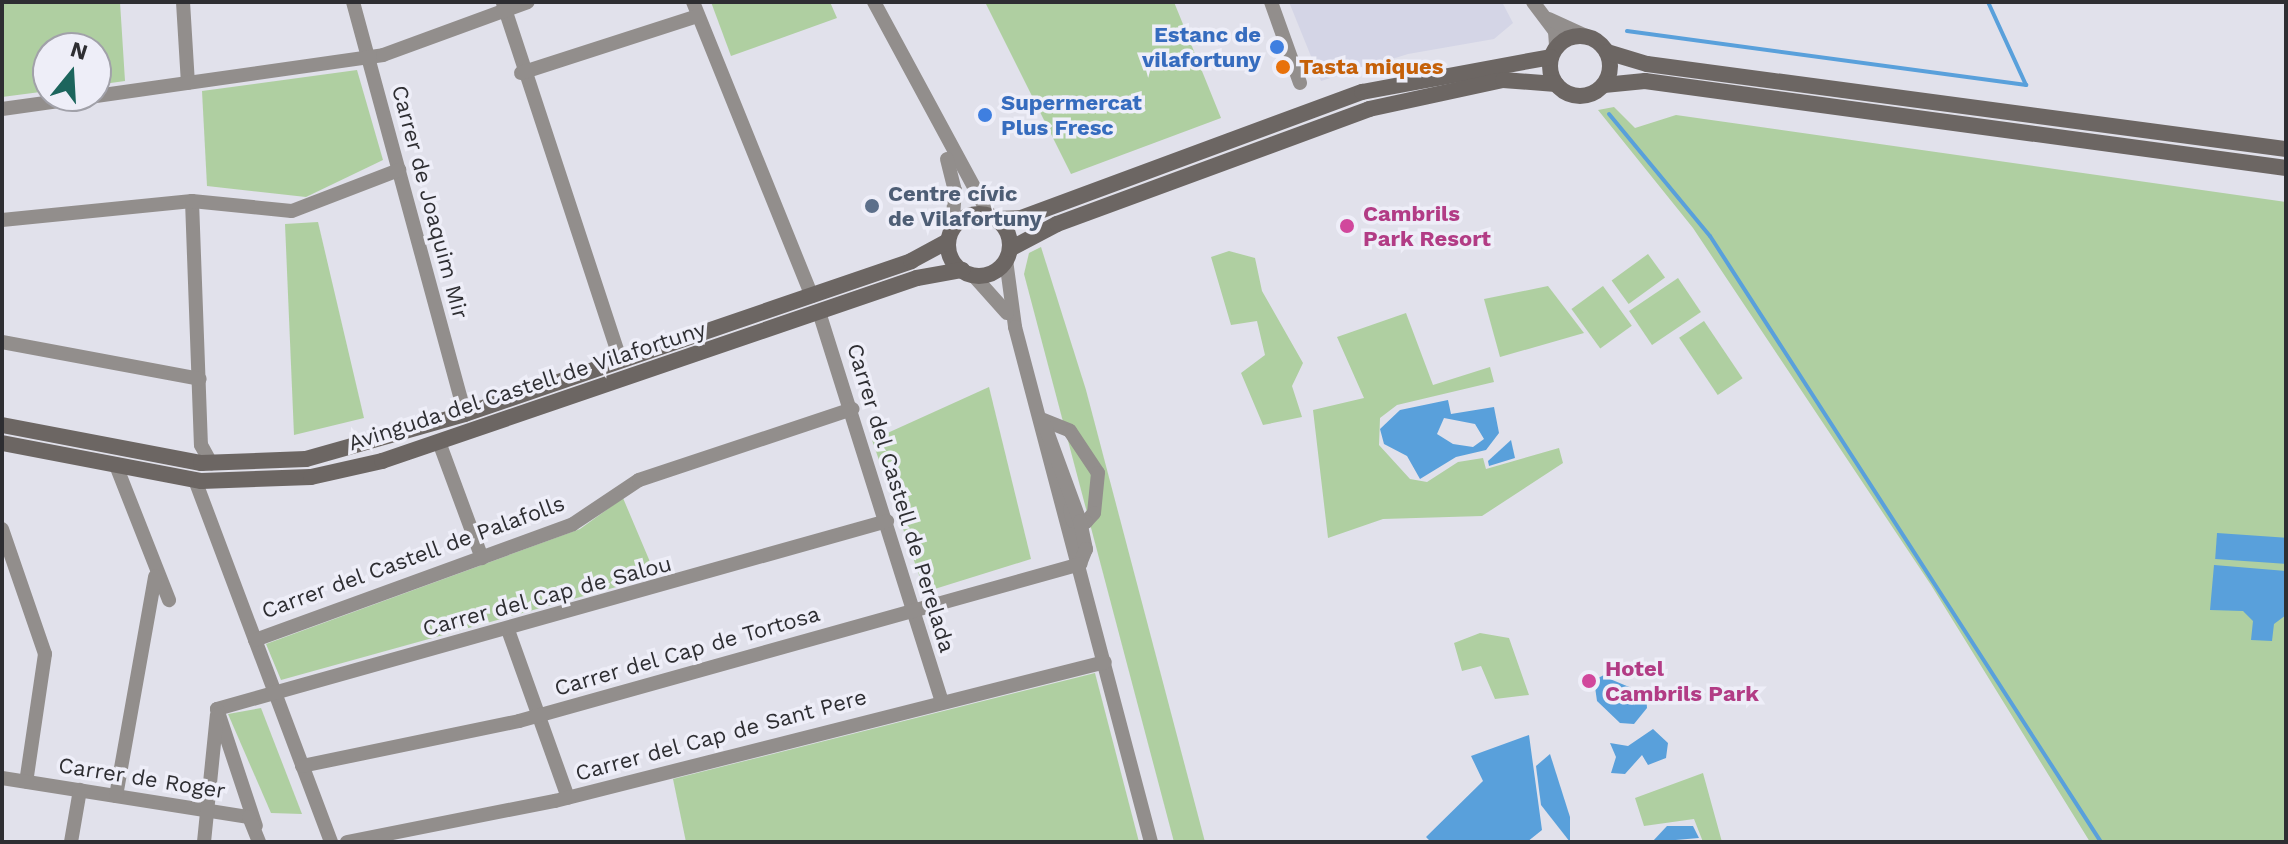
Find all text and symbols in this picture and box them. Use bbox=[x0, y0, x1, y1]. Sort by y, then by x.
place label: Estanc de vilafortuny bbox=[1142, 21, 1261, 72]
north arrow bbox=[32, 32, 112, 112]
text: N bbox=[67, 36, 91, 65]
marker: Estanc de vilafortuny bbox=[1268, 38, 1286, 56]
place label: Tasta miques bbox=[1299, 54, 1444, 80]
marker: Tasta miques bbox=[1274, 58, 1292, 76]
street label: Carrer de Joaquim Mir bbox=[386, 82, 474, 322]
place label: Supermercat Plus Fresc bbox=[1001, 89, 1142, 140]
marker: Supermercat Plus Fresc bbox=[976, 106, 994, 124]
place label: Centre cívic de Vilafortuny bbox=[888, 180, 1042, 232]
marker: Centre cívic de Vilafortuny bbox=[863, 197, 881, 215]
place label: Cambrils Park Resort bbox=[1363, 200, 1491, 252]
marker: Cambrils Park Resort bbox=[1338, 217, 1356, 235]
street label: Avinguda del Castell de Vilafortuny bbox=[344, 315, 710, 457]
street label: Carrer del Castell de Perelada bbox=[841, 339, 961, 657]
street label: Carrer del Castell de Palafolls bbox=[257, 489, 569, 625]
street label: Carrer del Cap de Salou bbox=[419, 550, 675, 642]
street label: Carrer del Cap de Tortosa bbox=[550, 600, 824, 702]
place label: Hotel Cambrils Park bbox=[1605, 655, 1759, 706]
marker: Hotel Cambrils Park bbox=[1580, 672, 1598, 690]
street label: Carrer del Cap de Sant Pere bbox=[572, 683, 870, 787]
street label: Carrer de Roger bbox=[56, 752, 228, 804]

